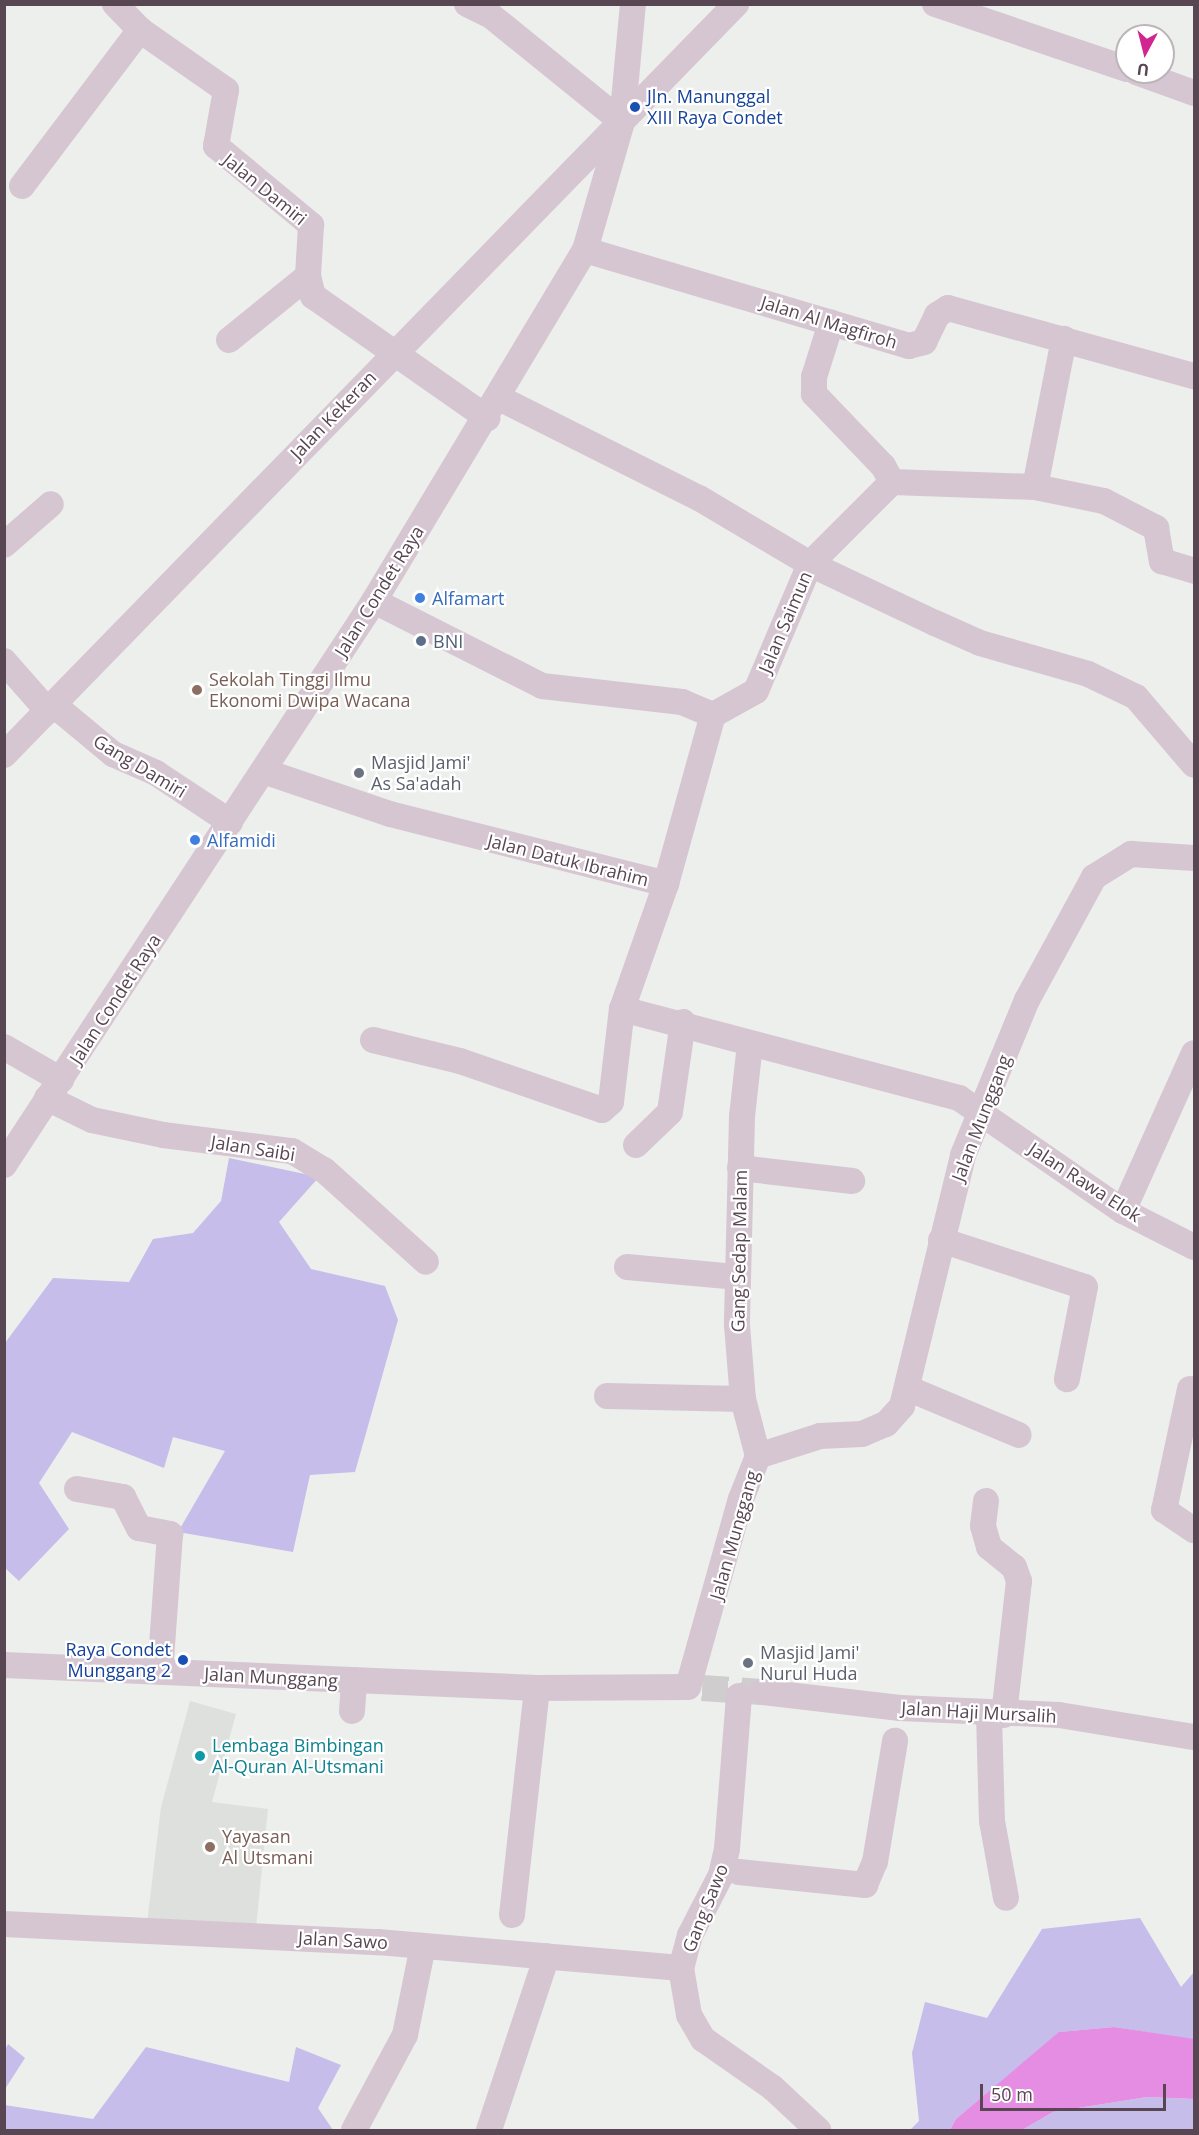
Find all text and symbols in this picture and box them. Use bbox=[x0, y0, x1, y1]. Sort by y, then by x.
north arrow bbox=[1115, 24, 1175, 84]
text: U bbox=[1136, 58, 1150, 82]
place label: Jln. Manunggal XIII Raya Condet bbox=[647, 86, 783, 128]
marker: Jln. Manunggal XIII Raya Condet bbox=[628, 100, 642, 114]
street label: Jalan Damiri bbox=[219, 149, 311, 229]
street label: Jalan Al Magfiroh bbox=[758, 291, 900, 353]
street label: Jalan Kekeran bbox=[286, 366, 380, 464]
street label: Jalan Condet Raya bbox=[330, 521, 428, 661]
street label: Jalan Saimun bbox=[754, 568, 816, 676]
place label: Alfamart bbox=[432, 587, 504, 609]
marker: Alfamart bbox=[413, 591, 427, 605]
place label: BNI bbox=[433, 630, 463, 652]
marker: BNI bbox=[414, 634, 428, 648]
place label: Sekolah Tinggi Ilmu Ekonomi Dwipa Wacana bbox=[209, 669, 411, 712]
marker: Sekolah Tinggi Ilmu Ekonomi Dwipa Wacana bbox=[190, 683, 204, 697]
street label: Gang Damiri bbox=[90, 730, 190, 802]
place label: Masjid Jami' As Sa'adah bbox=[371, 752, 471, 795]
marker: Masjid Jami' As Sa'adah bbox=[352, 766, 366, 780]
place label: Alfamidi bbox=[207, 829, 276, 851]
street label: Jalan Datuk Ibrahim bbox=[485, 830, 651, 890]
marker: Alfamidi bbox=[188, 833, 202, 847]
street label: Jalan Condet Raya bbox=[65, 930, 165, 1068]
street label: Jalan Munggang bbox=[947, 1052, 1015, 1184]
street label: Jalan Saibi bbox=[209, 1131, 297, 1165]
street label: Jalan Rawa Elok bbox=[1025, 1138, 1145, 1226]
street label: Gang Sedap Malam bbox=[727, 1169, 751, 1333]
street label: Jalan Munggang bbox=[705, 1468, 763, 1602]
place label: Raya Condet Munggang 2 bbox=[65, 1639, 171, 1682]
place label: Masjid Jami' Nurul Huda bbox=[760, 1642, 860, 1684]
marker: Raya Condet Munggang 2 bbox=[176, 1653, 190, 1667]
marker: Masjid Jami' Nurul Huda bbox=[741, 1656, 755, 1670]
street label: Jalan Munggang bbox=[204, 1663, 338, 1691]
street label: Jalan Haji Mursalih bbox=[901, 1697, 1057, 1727]
place label: Lembaga Bimbingan Al-Quran Al-Utsmani bbox=[212, 1735, 384, 1778]
marker: Lembaga Bimbingan Al-Quran Al-Utsmani bbox=[193, 1749, 207, 1763]
place label: Yayasan Al Utsmani bbox=[222, 1826, 313, 1868]
marker: Yayasan Al Utsmani bbox=[203, 1840, 217, 1854]
street label: Gang Sawo bbox=[678, 1861, 732, 1955]
street label: Jalan Sawo bbox=[298, 1927, 388, 1953]
scale bar bbox=[983, 2072, 1169, 2110]
text: 50 m bbox=[991, 2082, 1033, 2106]

